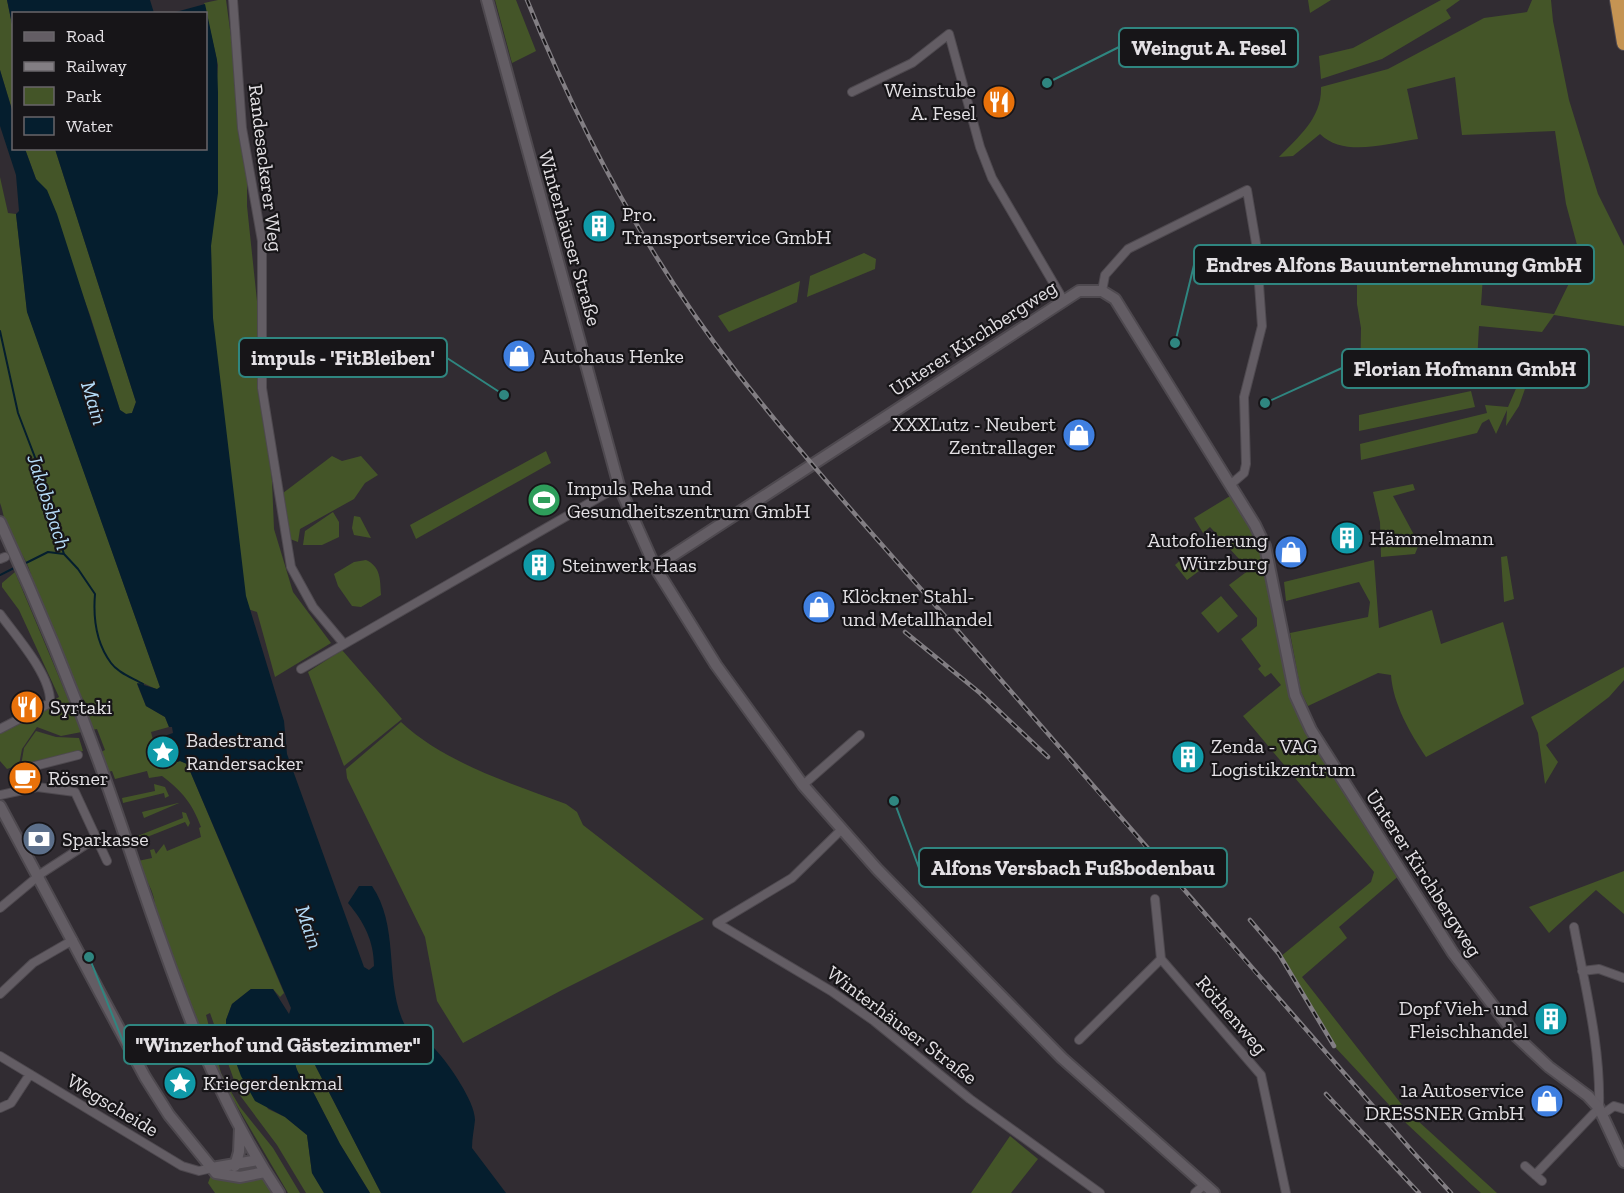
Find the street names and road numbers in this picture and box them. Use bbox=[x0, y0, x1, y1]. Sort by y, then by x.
street label: Randesackerer Weg bbox=[244, 83, 288, 253]
street label: Winterhäuser Straße bbox=[533, 147, 607, 329]
street label: Unterer Kirchbergweg bbox=[885, 275, 1061, 401]
street label: Unterer Kirchbergweg bbox=[1361, 785, 1487, 961]
street label: Winterhäuser Straße bbox=[822, 961, 982, 1089]
street label: Röthenweg bbox=[1191, 971, 1273, 1059]
street label: Wegscheide bbox=[63, 1068, 163, 1142]

